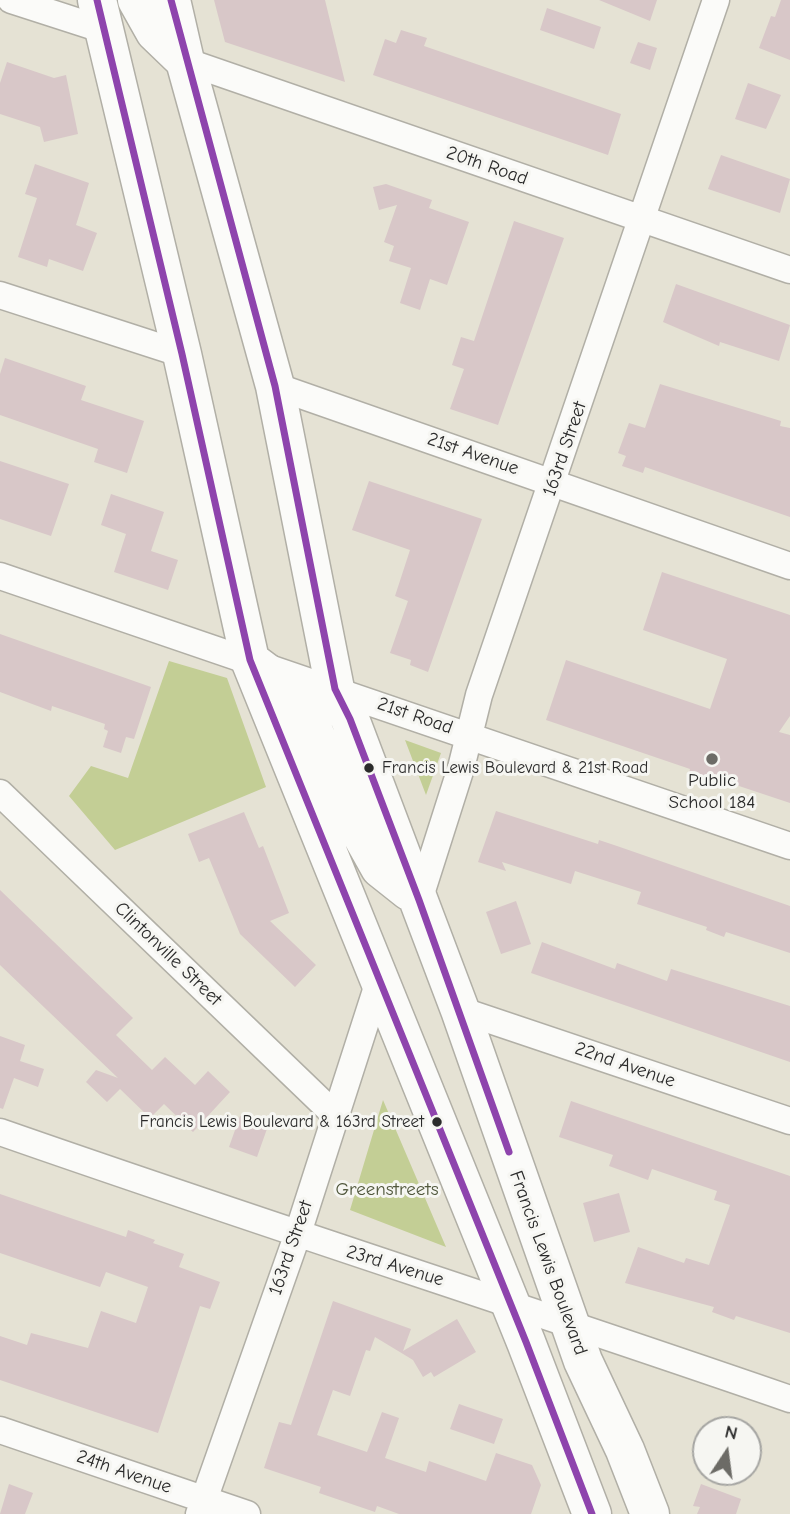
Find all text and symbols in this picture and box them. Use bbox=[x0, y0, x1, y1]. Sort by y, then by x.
street label: 20th Road bbox=[443, 141, 531, 191]
street label: 163rd Street bbox=[538, 399, 592, 499]
street label: 21st Avenue bbox=[424, 428, 522, 480]
street label: 21st Road bbox=[374, 692, 456, 740]
marker: Public School 184 bbox=[704, 751, 720, 767]
place label: Francis Lewis Boulevard & 21st Road bbox=[382, 758, 648, 778]
marker: Francis Lewis Boulevard & 21st Road bbox=[362, 761, 376, 775]
place label: Public School 184 bbox=[669, 770, 755, 814]
street label: Clintonville Street bbox=[110, 897, 226, 1011]
street label: 22nd Avenue bbox=[572, 1037, 678, 1093]
place label: Francis Lewis Boulevard & 163rd Street bbox=[140, 1112, 424, 1132]
marker: Francis Lewis Boulevard & 163rd Street bbox=[430, 1115, 444, 1129]
street label: Francis Lewis Boulevard bbox=[504, 1168, 592, 1358]
park label: Greenstreets bbox=[335, 1179, 439, 1201]
street label: 163rd Street bbox=[264, 1198, 318, 1298]
street label: 23rd Avenue bbox=[343, 1240, 447, 1292]
north arrow bbox=[692, 1416, 762, 1486]
text: N bbox=[723, 1420, 740, 1445]
street label: 24th Avenue bbox=[74, 1445, 174, 1499]

